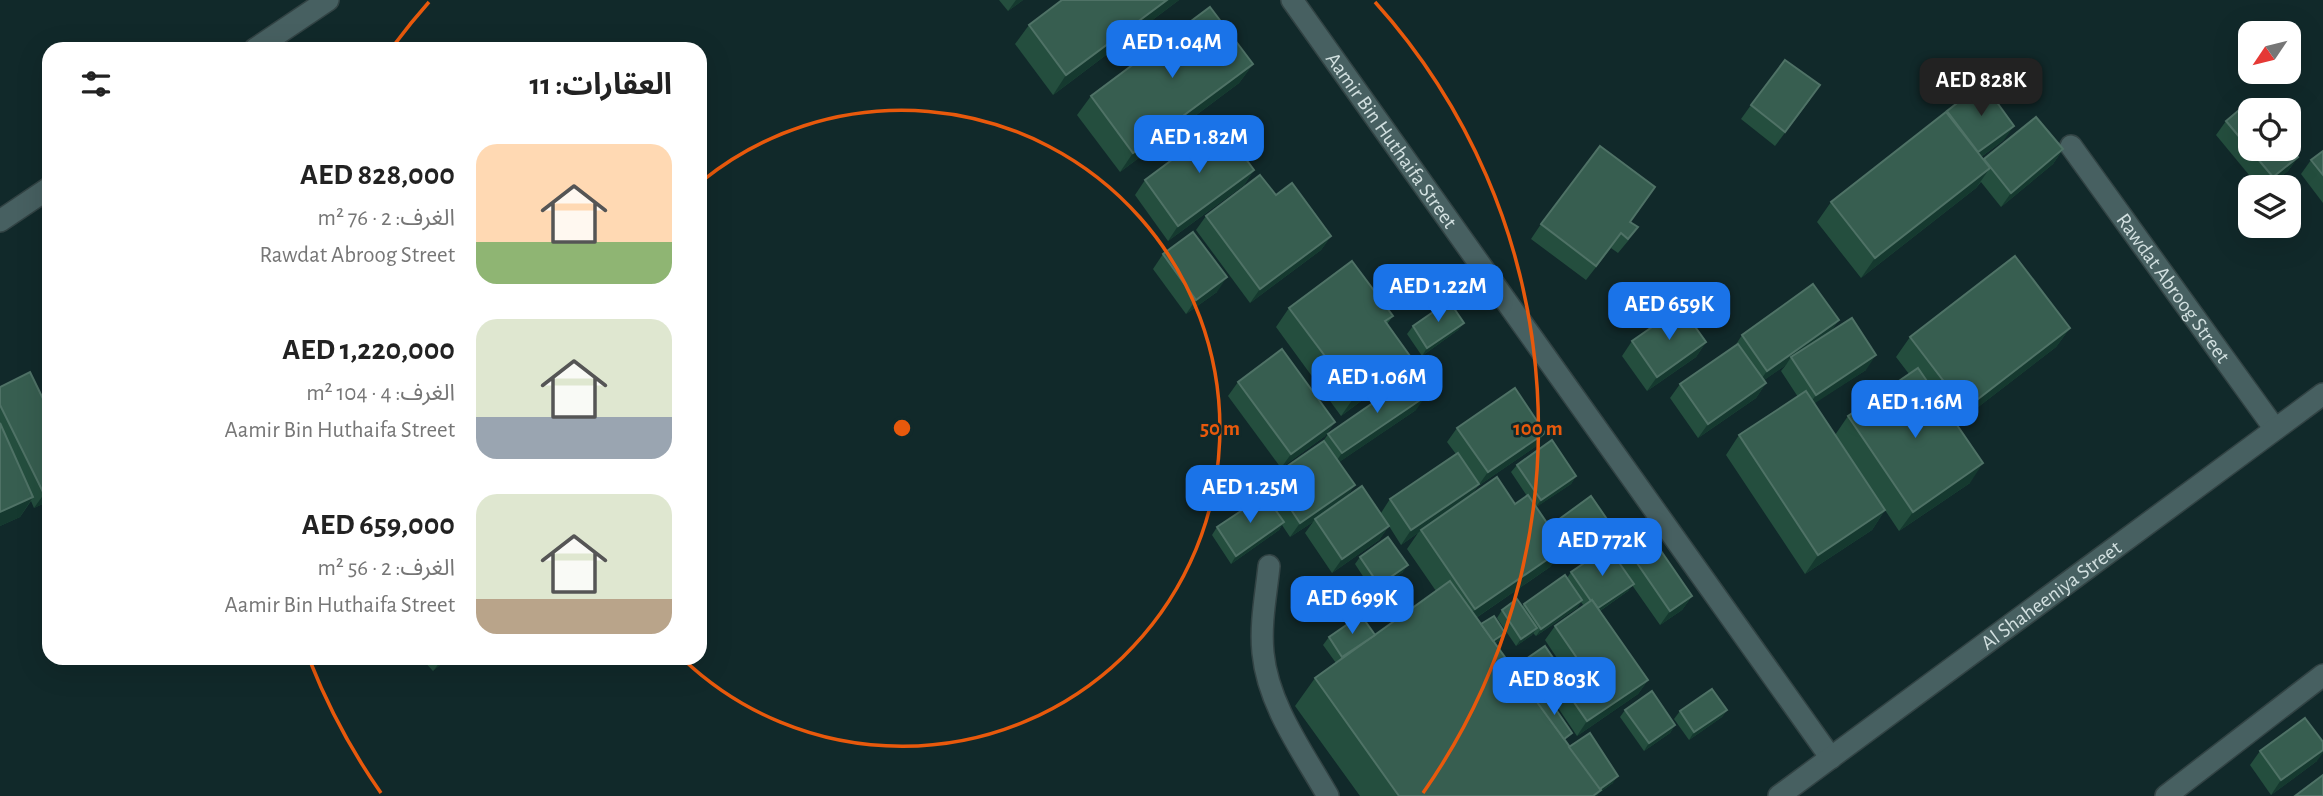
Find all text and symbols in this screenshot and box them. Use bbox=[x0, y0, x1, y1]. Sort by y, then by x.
pin: AED 1.04M bbox=[1092, 20, 1252, 80]
north arrow bbox=[2238, 21, 2301, 84]
map controls bbox=[2238, 21, 2301, 238]
text: AED 1.04M bbox=[1122, 31, 1222, 54]
street label: Aamir Bin Huthaifa Street bbox=[1322, 49, 1461, 233]
pin: AED 828K bbox=[1909, 58, 2053, 118]
icon: filters bbox=[77, 65, 115, 103]
text: AED 828K bbox=[1936, 69, 2027, 92]
text: العقارات: 11 bbox=[529, 70, 672, 100]
button: locate bbox=[2238, 98, 2301, 161]
pin: AED 1.82M bbox=[1119, 116, 1279, 175]
text: AED 1.82M bbox=[1150, 126, 1248, 149]
text: AED 828,000 bbox=[300, 160, 455, 190]
icon: home bbox=[532, 172, 616, 256]
button: layers bbox=[2238, 175, 2301, 238]
text: الغرف: 2 · 76 m² bbox=[318, 207, 455, 230]
street label: Rawdat Abroog Street bbox=[2112, 210, 2234, 367]
text: Rawdat Abroog Street bbox=[259, 244, 455, 267]
pin: AED 1.22M bbox=[1358, 264, 1518, 324]
text: AED 1.22M bbox=[1389, 275, 1487, 298]
pin: AED 659K bbox=[1597, 282, 1741, 342]
text: AED 659K bbox=[1624, 293, 1714, 316]
text: AED 1,220,000 bbox=[282, 335, 455, 365]
icon: home bbox=[532, 347, 616, 431]
pin: AED 1.06M bbox=[1297, 356, 1457, 415]
text: AED 1.06M bbox=[1327, 366, 1427, 389]
pin: AED 1.16M bbox=[1835, 380, 1995, 440]
text: الغرف: 4 · 104 m² bbox=[306, 382, 455, 405]
text: AED 1.16M bbox=[1867, 391, 1963, 414]
centre of rings bbox=[890, 416, 914, 440]
text: 50 m bbox=[1200, 418, 1240, 439]
text: 100 m bbox=[1513, 418, 1563, 439]
text: Aamir Bin Huthaifa Street bbox=[225, 419, 455, 442]
pin: AED 1.25M bbox=[1170, 466, 1330, 525]
text: AED 1.25M bbox=[1202, 476, 1298, 499]
text: AED 659,000 bbox=[302, 510, 455, 540]
pin: AED 772K bbox=[1530, 518, 1674, 578]
icon: home bbox=[532, 522, 616, 606]
text: AED 772K bbox=[1558, 529, 1646, 552]
street label: Al Shaheeniya Street bbox=[1977, 537, 2125, 654]
text: الغرف: 2 · 56 m² bbox=[317, 557, 455, 580]
pin: AED 699K bbox=[1280, 576, 1424, 636]
text: AED 699K bbox=[1307, 587, 1397, 610]
text: Aamir Bin Huthaifa Street bbox=[225, 594, 455, 617]
pin: AED 803K bbox=[1482, 658, 1626, 717]
text: AED 803K bbox=[1509, 668, 1599, 691]

